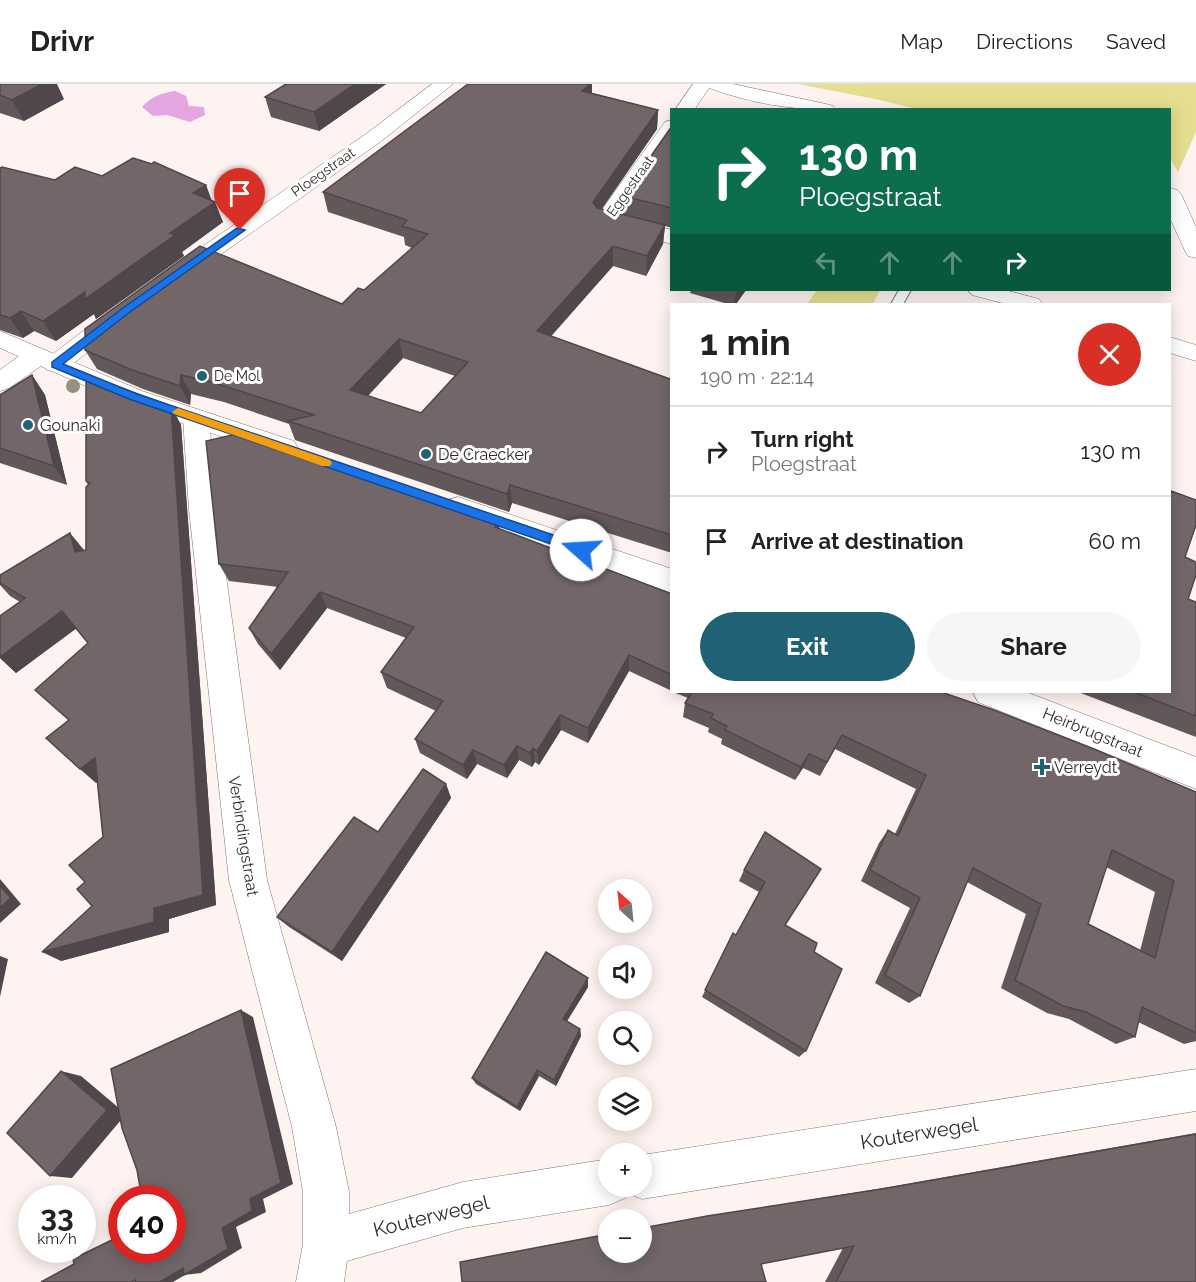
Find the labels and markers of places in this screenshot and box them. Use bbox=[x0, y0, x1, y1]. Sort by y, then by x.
pin bbox=[214, 168, 265, 230]
place label: De Mol bbox=[214, 368, 260, 384]
marker: De Mol bbox=[195, 369, 209, 383]
place label: Gounaki bbox=[40, 416, 101, 435]
marker: Gounaki bbox=[21, 418, 35, 432]
place label: De Craecker bbox=[438, 445, 530, 464]
marker: De Craecker bbox=[419, 447, 433, 461]
place label: Verreydt bbox=[1054, 758, 1118, 777]
marker: Verreydt bbox=[1035, 760, 1049, 774]

